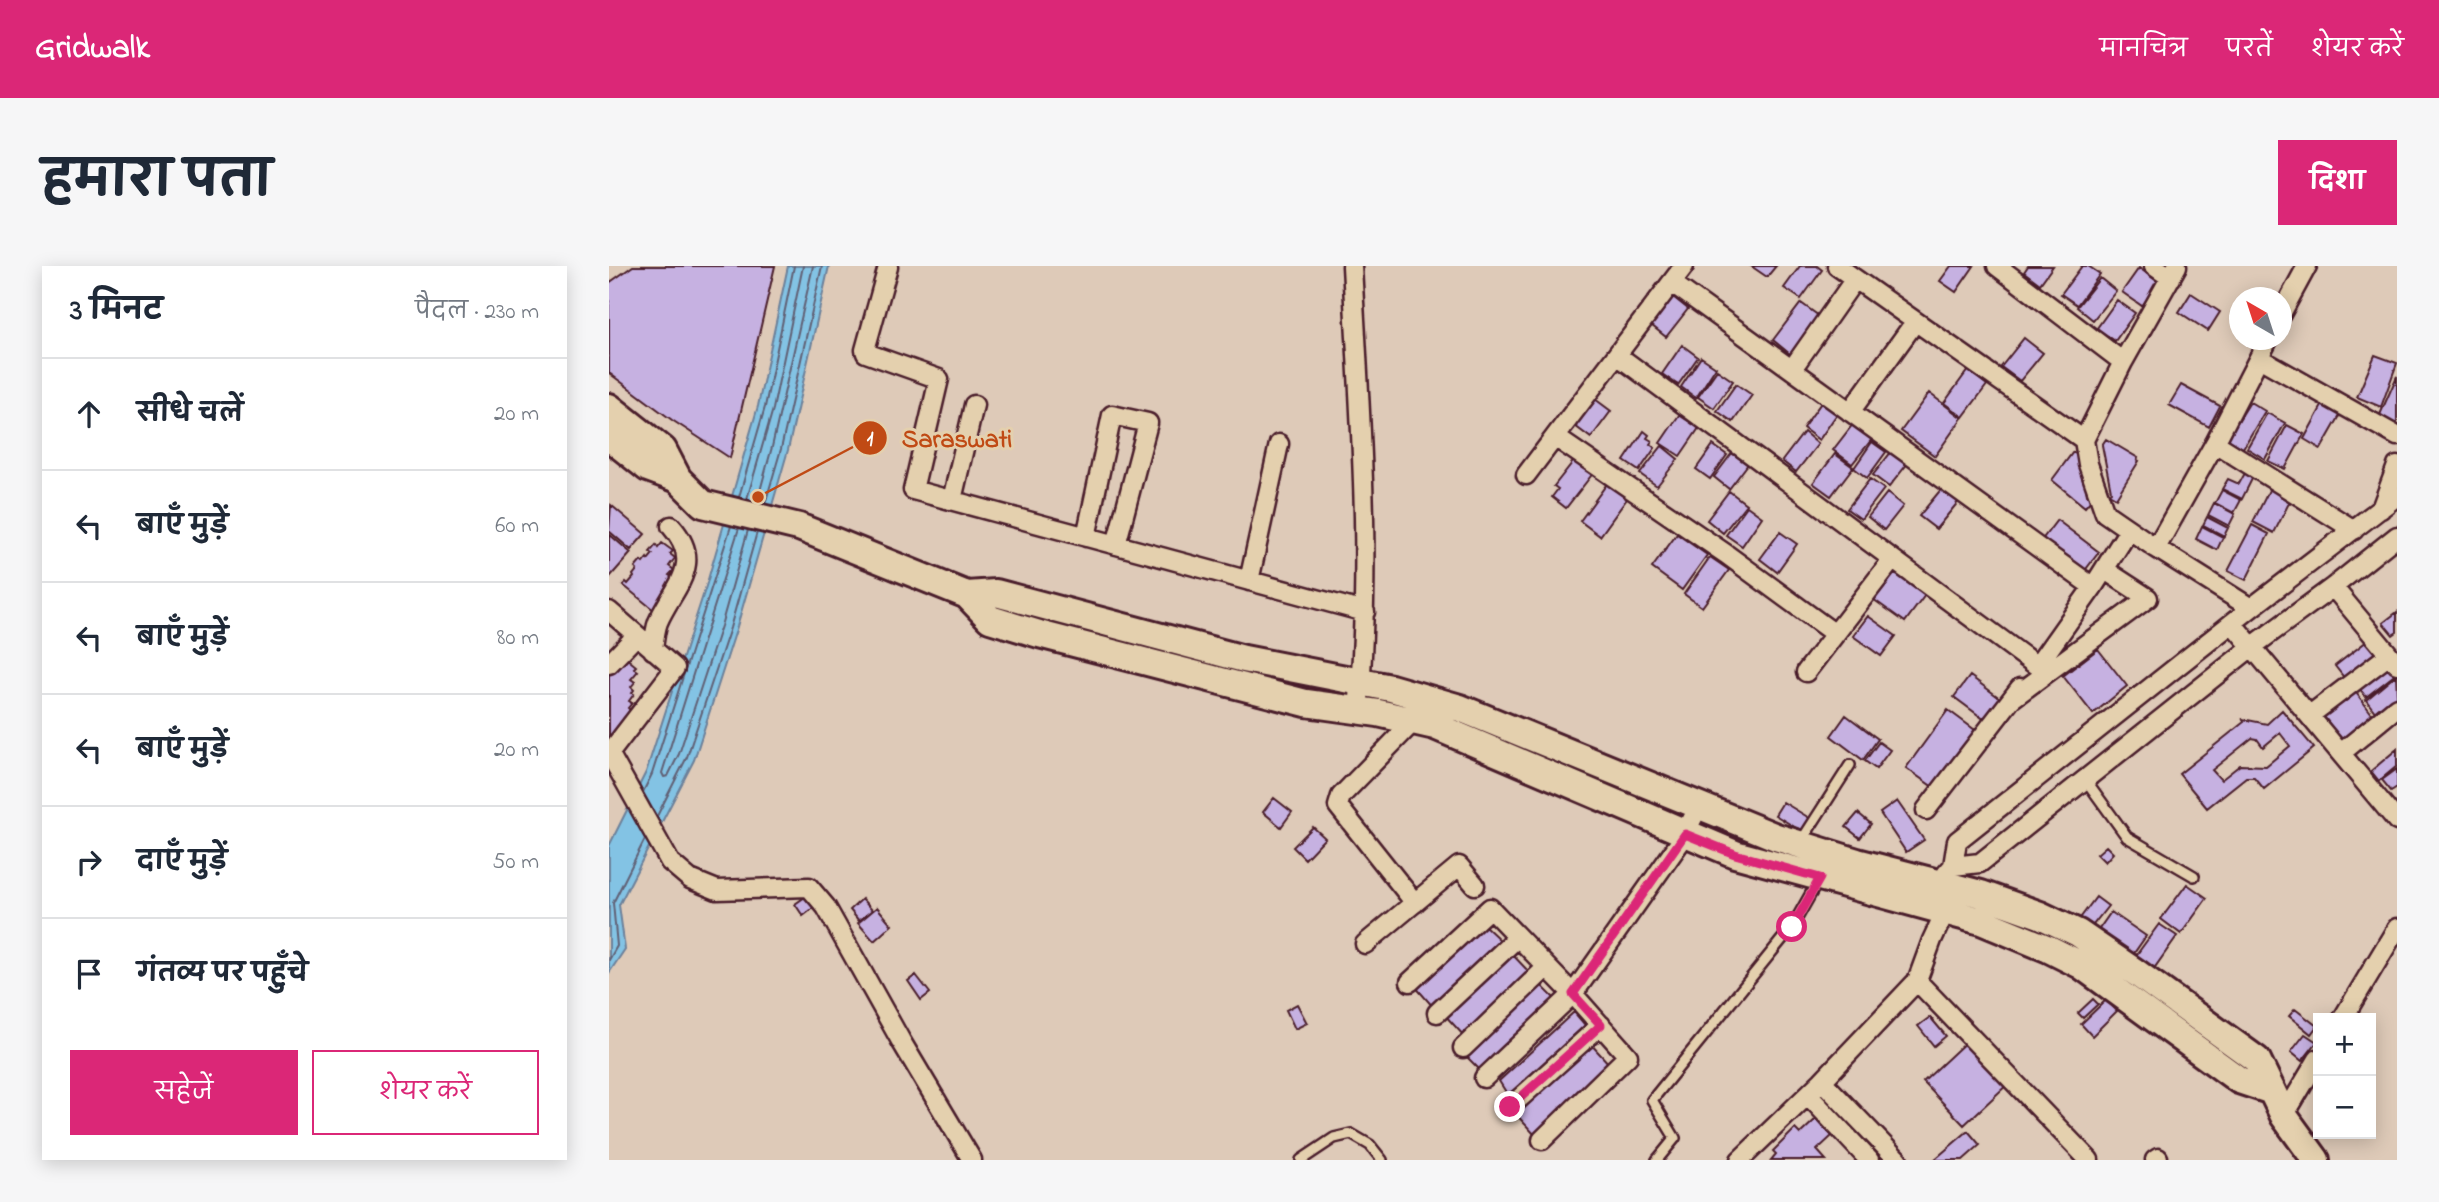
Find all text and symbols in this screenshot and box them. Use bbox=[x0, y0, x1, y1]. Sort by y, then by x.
text: Gridwalk bbox=[35, 25, 150, 73]
text: मानचित्र bbox=[2100, 33, 2188, 68]
text: परतें bbox=[2226, 33, 2273, 68]
text: शेयर करें bbox=[2311, 33, 2404, 68]
button: दिशा bbox=[2278, 140, 2397, 225]
text: हमारा पता bbox=[42, 147, 272, 219]
north arrow bbox=[2229, 287, 2292, 350]
text: 3 मिनट bbox=[70, 290, 163, 334]
text: पैदल · 230 m bbox=[415, 296, 539, 329]
icon: ahead bbox=[70, 395, 108, 433]
text: सीधे चलें bbox=[137, 396, 243, 434]
text: 20 m bbox=[494, 398, 539, 431]
callout: Saraswati bbox=[853, 414, 1026, 461]
text: Saraswati bbox=[902, 422, 1012, 460]
text: 1 bbox=[867, 425, 874, 455]
icon: left bbox=[70, 507, 108, 545]
text: बाएँ मुड़ें bbox=[137, 508, 228, 546]
text: 60 m bbox=[495, 510, 539, 543]
icon: left bbox=[70, 619, 108, 657]
text: बाएँ मुड़ें bbox=[137, 620, 228, 658]
text: 80 m bbox=[497, 622, 539, 655]
icon: left bbox=[70, 731, 108, 769]
text: बाएँ मुड़ें bbox=[137, 732, 228, 770]
text: 20 m bbox=[494, 734, 539, 767]
icon: right bbox=[70, 843, 108, 881]
text: दाएँ मुड़ें bbox=[137, 844, 227, 882]
text: 50 m bbox=[492, 846, 539, 879]
route start bbox=[1776, 911, 1807, 942]
icon: arrive bbox=[70, 955, 108, 993]
text: गंतव्य पर पहुँचे bbox=[137, 956, 308, 994]
map controls bbox=[2313, 1013, 2376, 1139]
button: + bbox=[2313, 1013, 2376, 1076]
button: सहेजें bbox=[70, 1050, 298, 1135]
button: शेयर करें bbox=[312, 1050, 539, 1135]
button: − bbox=[2313, 1076, 2376, 1139]
route end bbox=[1494, 1091, 1525, 1122]

